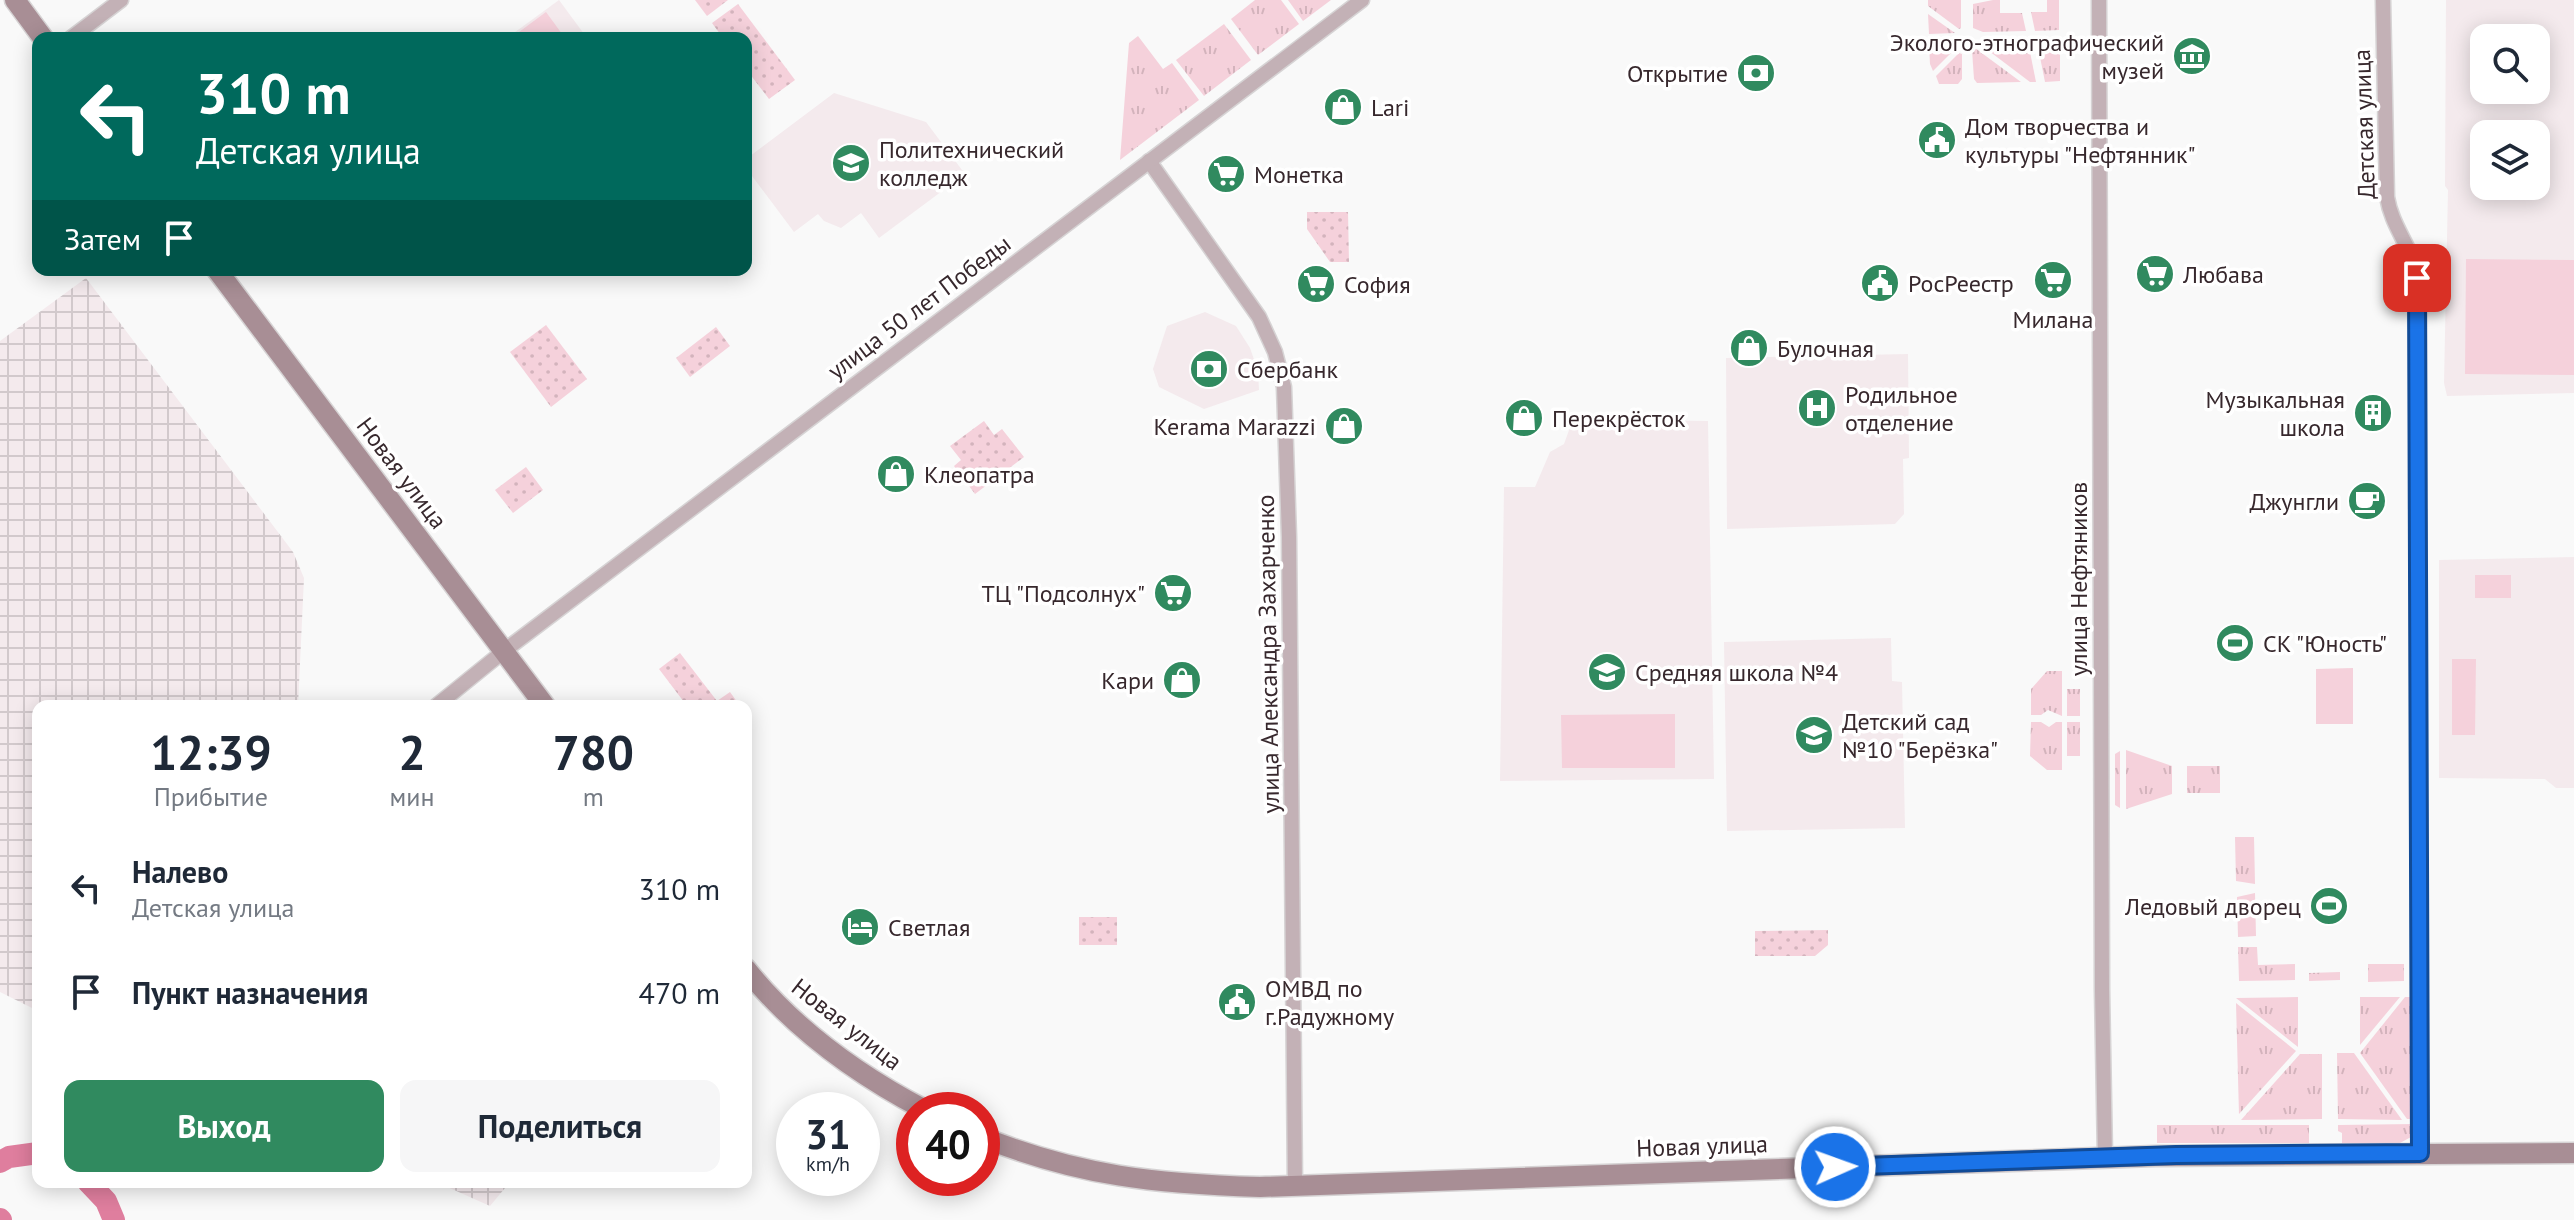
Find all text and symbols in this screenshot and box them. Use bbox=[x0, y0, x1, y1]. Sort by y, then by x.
map controls bbox=[2470, 24, 2550, 200]
button: search bbox=[2470, 24, 2550, 104]
place label: Эколого-этнографический музей bbox=[1890, 27, 2164, 86]
museum icon: Эколого-этнографический музей bbox=[2171, 35, 2213, 77]
street label: Детская улица bbox=[2346, 49, 2382, 199]
bank icon: Открытие bbox=[1735, 52, 1777, 94]
text: 310 m bbox=[196, 57, 351, 129]
place label: Открытие bbox=[1627, 58, 1728, 89]
icon: left bbox=[64, 64, 168, 168]
shop icon: Lari bbox=[1322, 86, 1364, 128]
place label: Lari bbox=[1371, 92, 1409, 123]
place label: Дом творчества и культуры "Нефтянник" bbox=[1965, 111, 2196, 170]
public building icon: Дом творчества и культуры "Нефтянник" bbox=[1916, 119, 1958, 161]
button: layers bbox=[2470, 120, 2550, 200]
text: Детская улица bbox=[196, 127, 421, 174]
place label: Политехнический колледж bbox=[879, 134, 1064, 193]
school or university icon: Политехнический колледж bbox=[830, 142, 872, 184]
supermarket icon: Монетка bbox=[1205, 153, 1247, 195]
place label: Монетка bbox=[1254, 159, 1344, 190]
icon: arrive bbox=[157, 216, 201, 260]
text: Затем bbox=[64, 219, 141, 258]
street label: улица 50 лет Победы bbox=[821, 228, 1017, 386]
pin bbox=[2383, 244, 2451, 312]
supermarket icon: Любава bbox=[2134, 253, 2176, 295]
icon: arrive bbox=[2395, 256, 2439, 300]
supermarket icon: Милана bbox=[2032, 259, 2074, 301]
place label: Любава bbox=[2182, 259, 2264, 290]
public building icon: РосРеестр bbox=[1859, 262, 1901, 304]
supermarket icon: София bbox=[1295, 263, 1337, 305]
place label: РосРеестр bbox=[1908, 268, 2014, 299]
place label: София bbox=[1344, 269, 1411, 300]
place label: Милана bbox=[2013, 304, 2093, 335]
shop icon: Булочная bbox=[1728, 327, 1770, 369]
place label: Булочная bbox=[1777, 333, 1874, 364]
bank icon: Сбербанк bbox=[1188, 348, 1230, 390]
place label: Сбербанк bbox=[1237, 354, 1338, 385]
place label: Родильное отделение bbox=[1845, 379, 1958, 438]
place label: Музыкальная школа bbox=[2206, 384, 2345, 443]
hospital icon: Родильное отделение bbox=[1796, 387, 1838, 429]
building icon: Музыкальная школа bbox=[2352, 392, 2394, 434]
shop icon: Перекрёсток bbox=[1503, 397, 1545, 439]
place label: Перекрёсток bbox=[1552, 403, 1686, 434]
shop icon: Kerama Marazzi bbox=[1323, 405, 1365, 447]
street label: Новая улица bbox=[350, 411, 454, 535]
place label: Kerama Marazzi bbox=[1154, 411, 1316, 442]
shop icon: Клеопатра bbox=[875, 453, 917, 495]
place label: Клеопатра bbox=[924, 459, 1035, 490]
cafe icon: Джунгли bbox=[2346, 480, 2388, 522]
street label: улица Нефтяников bbox=[2063, 482, 2094, 676]
place label: Джунгли bbox=[2249, 486, 2339, 517]
street label: улица Александра Захарченко bbox=[1250, 494, 1286, 814]
supermarket icon: ТЦ "Подсолнух" bbox=[1152, 572, 1194, 614]
place label: ТЦ "Подсолнух" bbox=[981, 578, 1145, 609]
sports icon: СК "Юность" bbox=[2214, 622, 2256, 664]
place label: СК "Юность" bbox=[2263, 628, 2387, 659]
school or university icon: Средняя школа №4 bbox=[1586, 651, 1628, 693]
place label: Средняя школа №4 bbox=[1635, 657, 1838, 688]
shop icon: Кари bbox=[1161, 659, 1203, 701]
place label: Кари bbox=[1101, 665, 1154, 696]
place label: Детский сад №10 "Берёзка" bbox=[1842, 706, 1998, 765]
school or university icon: Детский сад №10 "Берёзка" bbox=[1793, 714, 1835, 756]
text: 12:39 bbox=[150, 721, 272, 783]
text: 2 bbox=[398, 721, 426, 783]
text: 780 bbox=[552, 721, 634, 783]
text: Прибытие bbox=[154, 780, 268, 813]
text: мин bbox=[390, 780, 435, 813]
text: m bbox=[583, 780, 604, 813]
text: Налево bbox=[132, 852, 228, 891]
icon: left bbox=[64, 866, 108, 910]
text: 310 m bbox=[639, 869, 720, 908]
sports icon: Ледовый дворец bbox=[2308, 885, 2350, 927]
text: Детская улица bbox=[132, 891, 294, 924]
place label: Ледовый дворец bbox=[2124, 891, 2301, 922]
hotel icon: Светлая bbox=[839, 906, 881, 948]
place label: Светлая bbox=[888, 912, 970, 943]
icon: arrive bbox=[64, 970, 108, 1014]
street label: Новая улица bbox=[786, 971, 908, 1077]
text: Пункт назначения bbox=[132, 973, 368, 1012]
text: 470 m bbox=[639, 973, 720, 1012]
place label: ОМВД по г.Радужному bbox=[1265, 973, 1394, 1032]
public building icon: ОМВД по г.Радужному bbox=[1216, 981, 1258, 1023]
button: Выход bbox=[64, 1080, 384, 1172]
button: Поделиться bbox=[400, 1080, 720, 1172]
speed limit sign: 40 bbox=[896, 1092, 1000, 1196]
text: 31 bbox=[805, 1108, 851, 1160]
position arrow bbox=[1793, 1125, 1877, 1209]
street label: Новая улица bbox=[1636, 1128, 1768, 1164]
text: km/h bbox=[806, 1151, 850, 1177]

